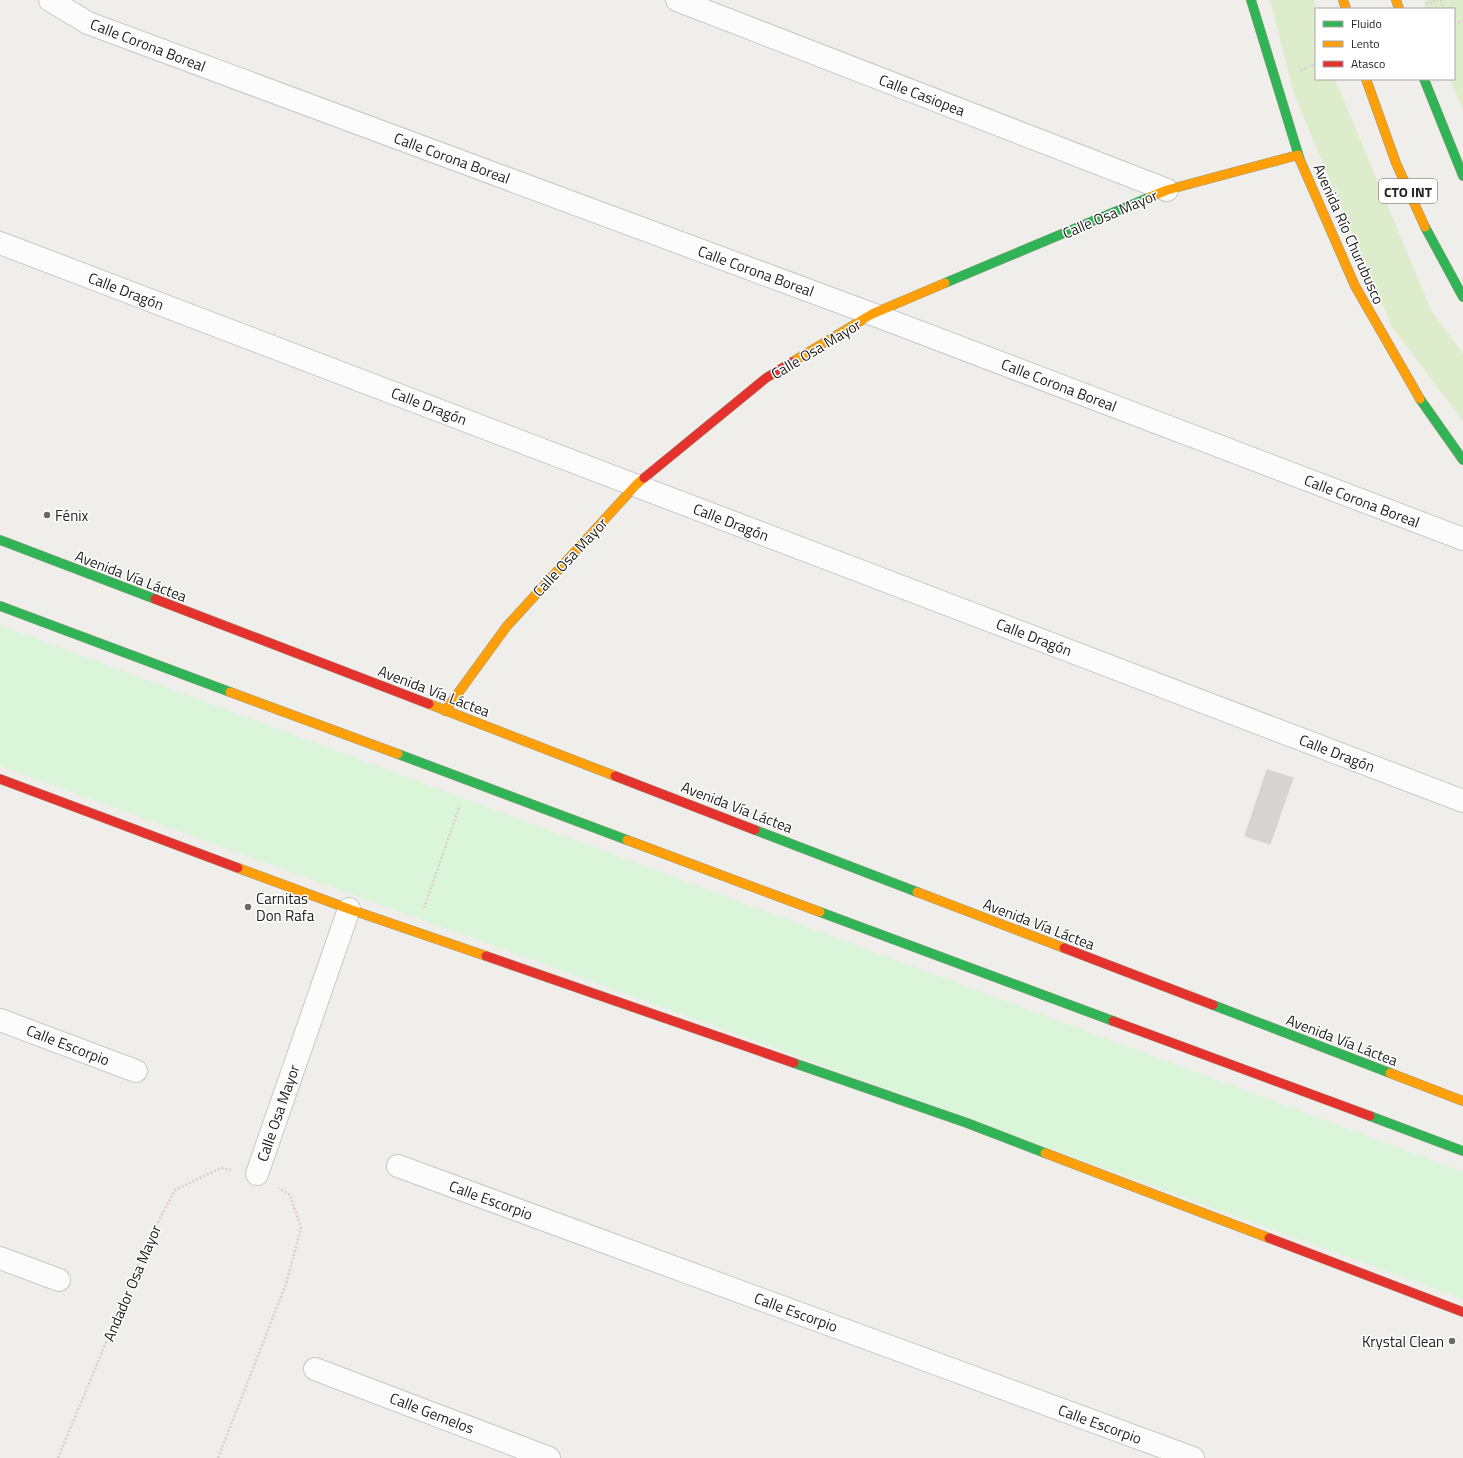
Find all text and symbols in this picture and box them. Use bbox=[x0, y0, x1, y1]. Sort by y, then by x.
legend bbox=[1315, 8, 1455, 80]
street label: Calle Corona Boreal bbox=[87, 12, 209, 78]
text: Fluido bbox=[1351, 14, 1382, 33]
text: Lento bbox=[1351, 34, 1380, 53]
text: Atasco bbox=[1351, 54, 1385, 73]
street label: Calle Casiopea bbox=[876, 68, 969, 122]
street label: Calle Corona Boreal bbox=[391, 126, 513, 190]
street label: Avenida Río Churubusco bbox=[1308, 160, 1390, 308]
road number: CTO INT bbox=[1379, 179, 1437, 203]
street label: Calle Osa Mayor bbox=[1059, 184, 1161, 244]
street label: Calle Corona Boreal bbox=[695, 239, 817, 303]
street label: Calle Dragón bbox=[85, 266, 167, 316]
street label: Calle Osa Mayor bbox=[767, 313, 865, 385]
street label: Calle Corona Boreal bbox=[998, 352, 1120, 418]
street label: Calle Dragón bbox=[388, 381, 470, 431]
street label: Calle Corona Boreal bbox=[1301, 468, 1423, 534]
street label: Calle Dragón bbox=[690, 497, 772, 547]
place label: Fénix bbox=[55, 504, 89, 527]
marker: Fénix bbox=[42, 510, 52, 520]
street label: Calle Osa Mayor bbox=[527, 512, 613, 602]
street label: Avenida Vía Láctea bbox=[72, 544, 191, 608]
street label: Calle Dragón bbox=[993, 612, 1075, 662]
street label: Avenida Vía Láctea bbox=[375, 659, 494, 723]
street label: Calle Dragón bbox=[1296, 728, 1378, 778]
street label: Avenida Vía Láctea bbox=[678, 775, 797, 839]
place label: Carnitas Don Rafa bbox=[256, 887, 315, 927]
street label: Avenida Vía Láctea bbox=[980, 892, 1099, 956]
marker: Carnitas Don Rafa bbox=[243, 902, 253, 912]
street label: Avenida Vía Láctea bbox=[1283, 1008, 1402, 1072]
street label: Calle Escorpio bbox=[23, 1019, 113, 1071]
street label: Calle Osa Mayor bbox=[251, 1061, 305, 1165]
street label: Calle Escorpio bbox=[446, 1174, 536, 1226]
street label: Andador Osa Mayor bbox=[97, 1221, 167, 1345]
street label: Calle Escorpio bbox=[751, 1286, 841, 1338]
place label: Krystal Clean bbox=[1362, 1330, 1444, 1353]
marker: Krystal Clean bbox=[1447, 1336, 1457, 1346]
street label: Calle Gemelos bbox=[386, 1386, 478, 1440]
street label: Calle Escorpio bbox=[1055, 1398, 1145, 1450]

